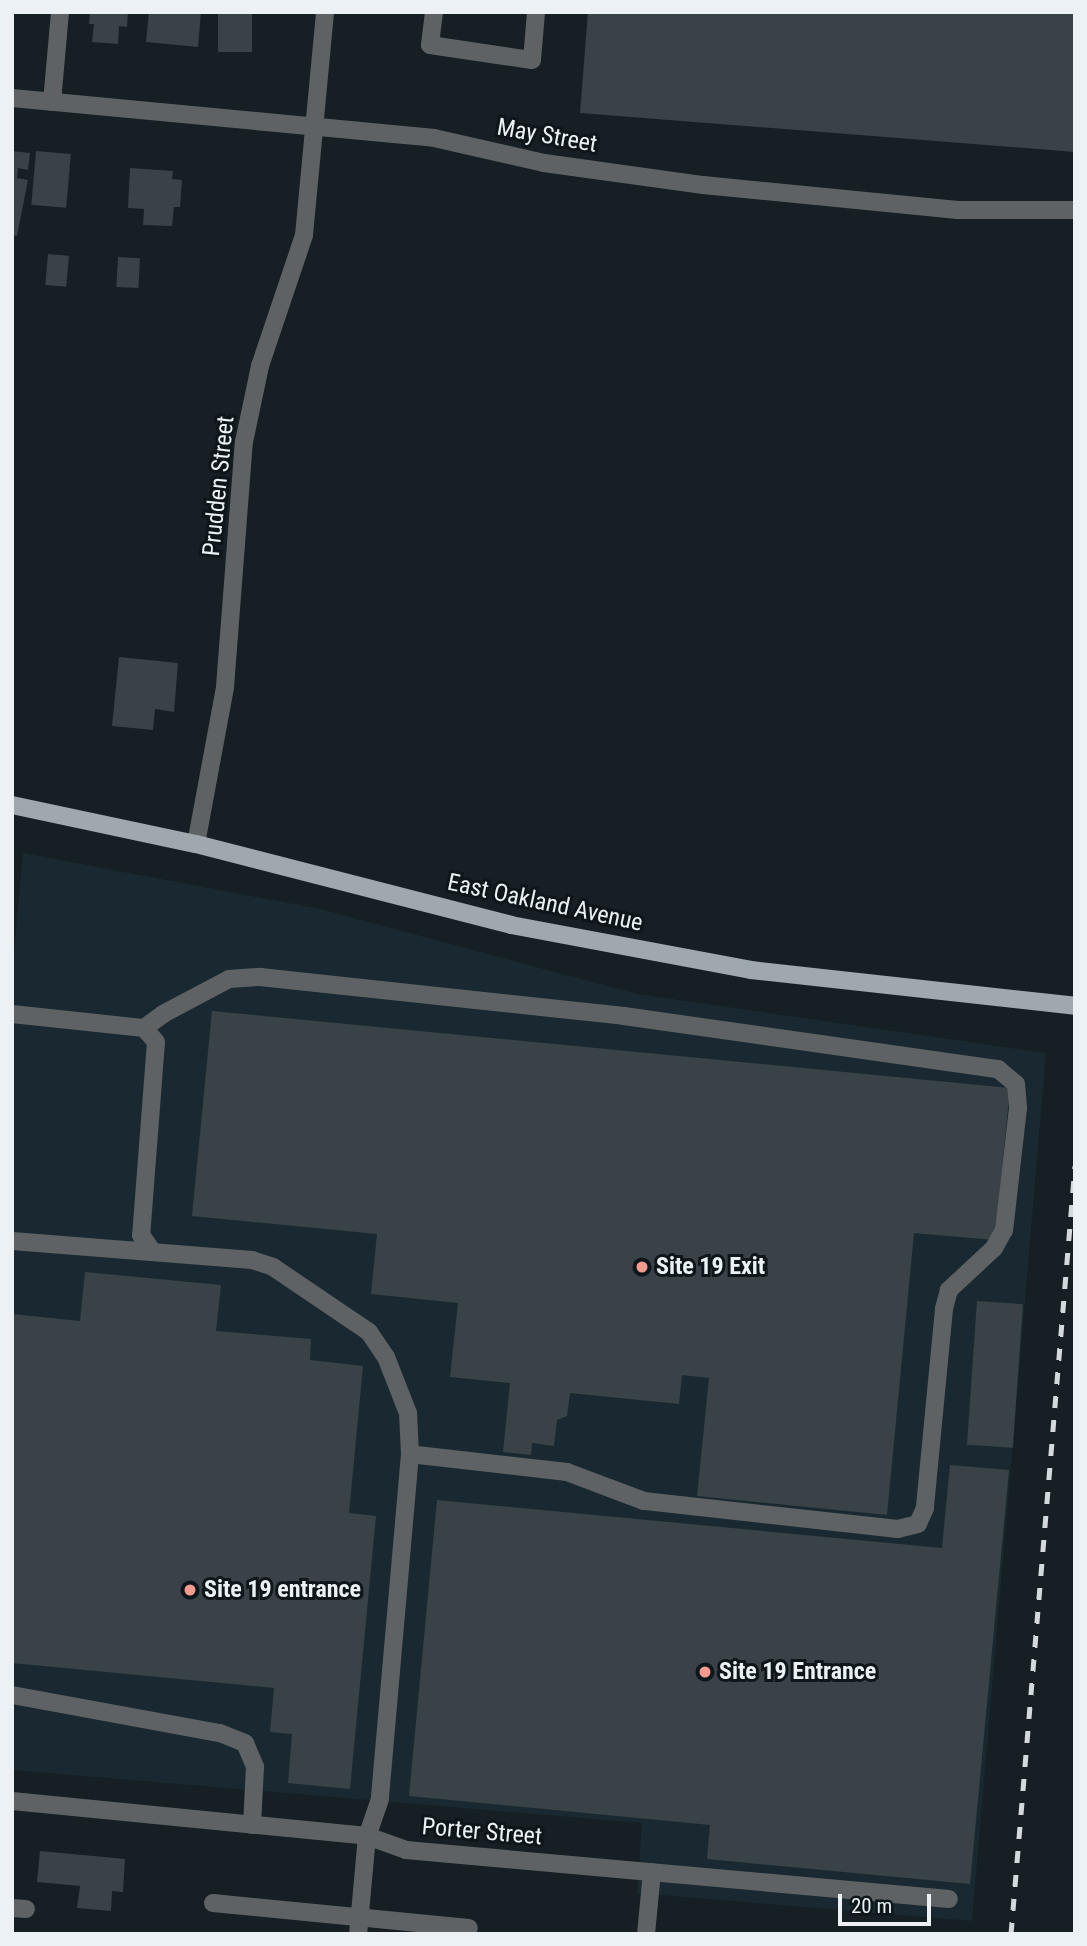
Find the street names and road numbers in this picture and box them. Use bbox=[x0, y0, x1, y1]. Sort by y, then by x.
street label: May Street bbox=[495, 113, 599, 159]
street label: Prudden Street bbox=[197, 415, 241, 557]
street label: East Oakland Avenue bbox=[445, 868, 645, 938]
street label: Porter Street bbox=[421, 1812, 543, 1852]

